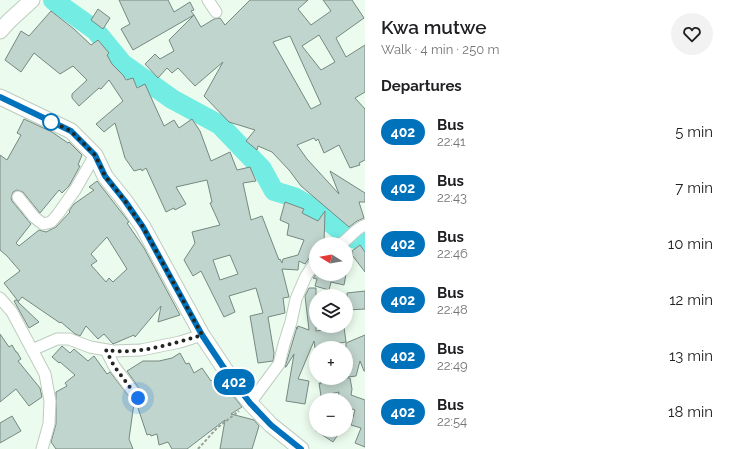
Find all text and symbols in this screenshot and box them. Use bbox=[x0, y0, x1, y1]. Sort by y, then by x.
button: heart bbox=[671, 13, 713, 55]
text: Kwa mutwe bbox=[381, 16, 487, 38]
text: Walk · 4 min · 250 m bbox=[381, 42, 499, 57]
text: Departures bbox=[381, 77, 462, 95]
unlabelled marker bbox=[42, 113, 60, 131]
text: Bus bbox=[437, 116, 464, 134]
text: 5 min bbox=[675, 123, 713, 141]
text: 402 bbox=[391, 124, 415, 140]
text: 22:41 bbox=[437, 134, 466, 149]
text: Bus bbox=[437, 172, 464, 190]
text: 7 min bbox=[675, 179, 713, 197]
text: 402 bbox=[391, 180, 415, 196]
text: 22:43 bbox=[437, 190, 467, 205]
text: Bus bbox=[437, 228, 464, 246]
text: 10 min bbox=[668, 235, 713, 253]
text: 402 bbox=[391, 236, 415, 252]
north arrow bbox=[309, 237, 353, 281]
map controls bbox=[309, 237, 353, 437]
text: 22:46 bbox=[437, 246, 468, 261]
text: Bus bbox=[437, 284, 464, 302]
button: layers bbox=[309, 289, 353, 333]
text: 12 min bbox=[669, 291, 713, 309]
text: 402 bbox=[391, 292, 415, 308]
text: 22:48 bbox=[437, 302, 468, 317]
text: Bus bbox=[437, 340, 464, 358]
button: + bbox=[309, 341, 353, 385]
text: 13 min bbox=[669, 347, 713, 365]
text: 402 bbox=[391, 348, 415, 364]
text: 22:49 bbox=[437, 358, 468, 373]
line badge: 402 bbox=[211, 369, 257, 395]
text: 402 bbox=[222, 374, 246, 390]
your location bbox=[128, 388, 148, 408]
button: − bbox=[309, 393, 353, 437]
text: Bus bbox=[437, 396, 464, 414]
text: 18 min bbox=[668, 403, 713, 421]
text: 402 bbox=[391, 404, 415, 420]
text: 22:54 bbox=[437, 414, 467, 429]

